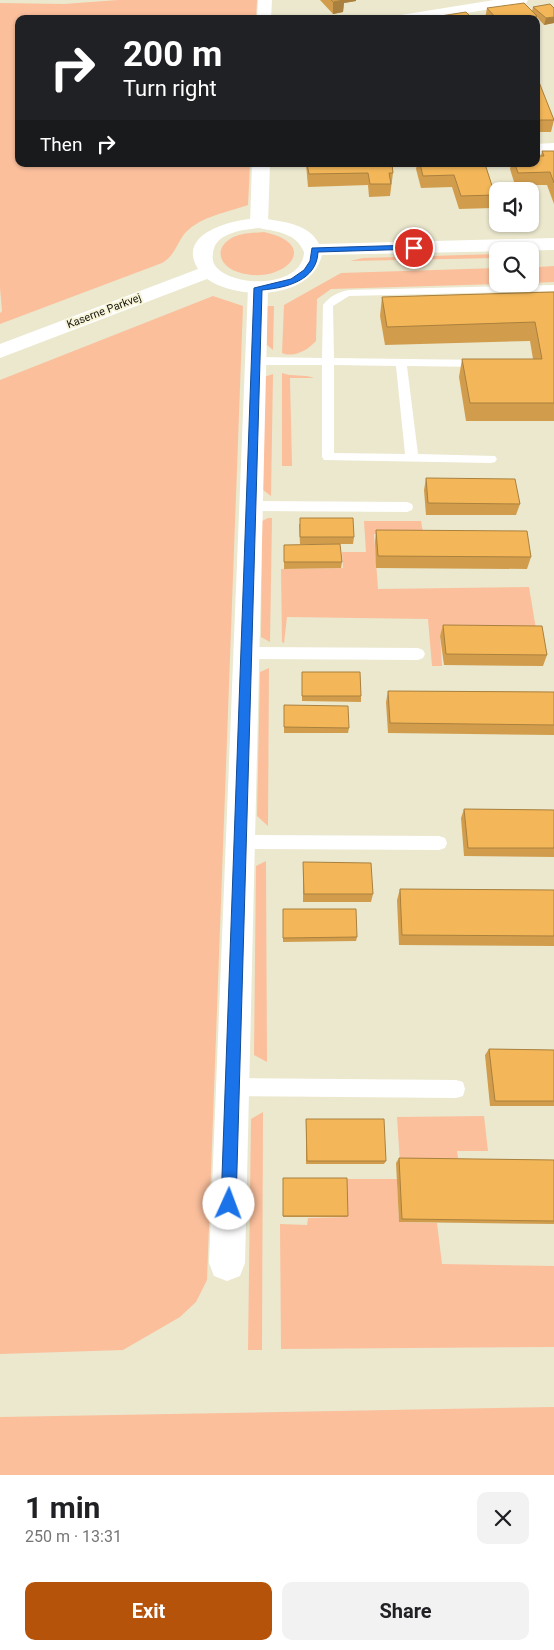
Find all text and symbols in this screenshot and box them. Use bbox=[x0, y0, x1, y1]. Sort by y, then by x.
text: 200 m bbox=[123, 34, 222, 75]
icon: right bbox=[40, 35, 105, 100]
text: Turn right bbox=[123, 76, 217, 101]
icon: right bbox=[92, 130, 120, 158]
text: Then bbox=[40, 133, 82, 156]
map controls bbox=[489, 182, 539, 292]
button: sound bbox=[489, 182, 539, 232]
pin bbox=[393, 227, 435, 269]
icon: arrive bbox=[400, 234, 428, 262]
button: search bbox=[489, 242, 539, 292]
street label: Kaserne Parkvej bbox=[65, 291, 143, 331]
position arrow bbox=[202, 1177, 254, 1229]
text: 1 min bbox=[25, 1490, 100, 1525]
button: close bbox=[477, 1492, 529, 1544]
text: 250 m · 13:31 bbox=[25, 1527, 122, 1546]
button: Exit bbox=[25, 1582, 272, 1640]
button: Share bbox=[282, 1582, 529, 1640]

